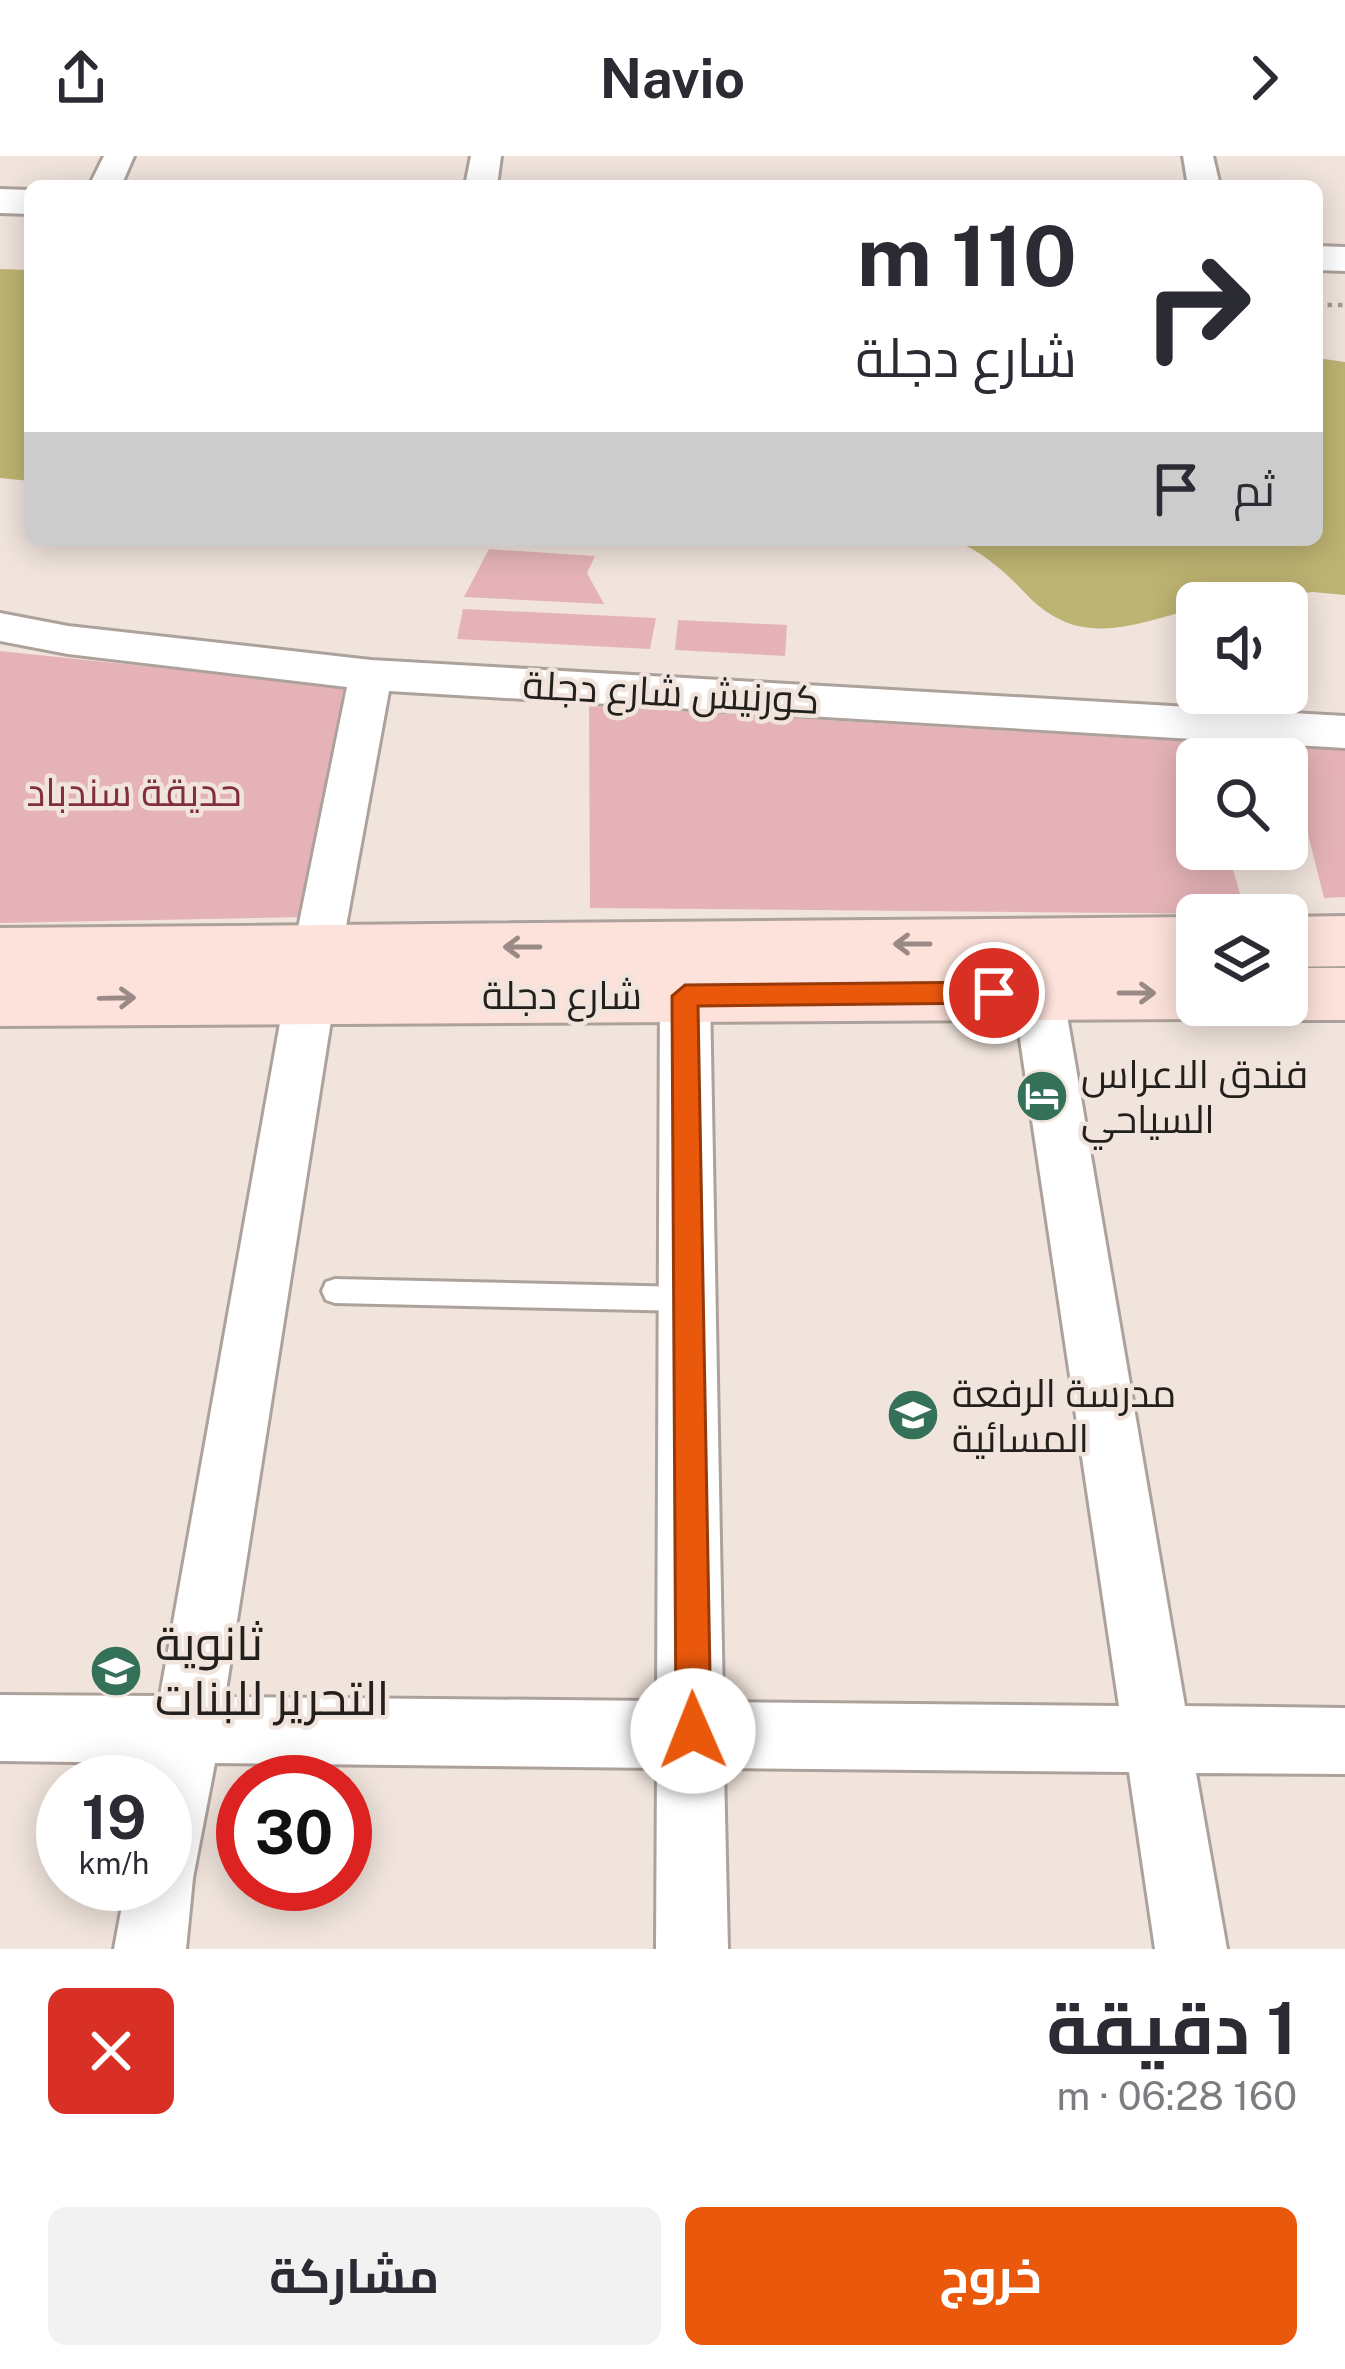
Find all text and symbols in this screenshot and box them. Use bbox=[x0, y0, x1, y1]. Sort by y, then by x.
icon: share bbox=[48, 45, 114, 111]
icon: forward bbox=[1231, 45, 1297, 111]
text: Navio bbox=[600, 47, 745, 110]
text: 110 m bbox=[857, 206, 1077, 305]
icon: right bbox=[1119, 228, 1275, 384]
text: شارع دجلة bbox=[855, 326, 1077, 389]
icon: arrive bbox=[1143, 456, 1209, 522]
text: ثم bbox=[1233, 463, 1275, 516]
map controls bbox=[1176, 582, 1308, 1026]
button: sound bbox=[1176, 582, 1308, 714]
street label: كورنيش شارع دجلة bbox=[521, 661, 821, 727]
button: search bbox=[1176, 738, 1308, 870]
park label: حديقة سندباد bbox=[26, 769, 242, 815]
button: layers bbox=[1176, 894, 1308, 1026]
one-way arrow bbox=[893, 933, 932, 955]
one-way arrow bbox=[503, 936, 542, 958]
pin bbox=[943, 942, 1045, 1044]
icon: arrive bbox=[961, 960, 1027, 1026]
street label: شارع دجلة bbox=[482, 972, 642, 1022]
one-way arrow bbox=[1117, 982, 1156, 1004]
one-way arrow bbox=[97, 987, 136, 1010]
place label: فندق الاعراس السياحي bbox=[1081, 1051, 1308, 1150]
hotel icon: فندق الاعراس السياحي bbox=[1014, 1068, 1070, 1124]
place label: مدرسة الرفعة المسائية bbox=[952, 1370, 1176, 1461]
school or university icon: مدرسة الرفعة المسائية bbox=[885, 1387, 941, 1443]
place label: ثانوية التحرير للبنات bbox=[155, 1614, 390, 1726]
school or university icon: ثانوية التحرير للبنات bbox=[88, 1643, 144, 1699]
position arrow bbox=[630, 1668, 756, 1794]
speed limit sign: 30 bbox=[216, 1755, 372, 1911]
text: 19 bbox=[81, 1782, 147, 1853]
text: km/h bbox=[79, 1845, 149, 1881]
text: 1 دقيقة bbox=[1046, 1986, 1297, 2070]
button: close bbox=[48, 1988, 174, 2114]
text: 160 m · 06:28 bbox=[1056, 2073, 1297, 2119]
button: مشاركة bbox=[48, 2207, 661, 2345]
button: خروج bbox=[685, 2207, 1297, 2345]

